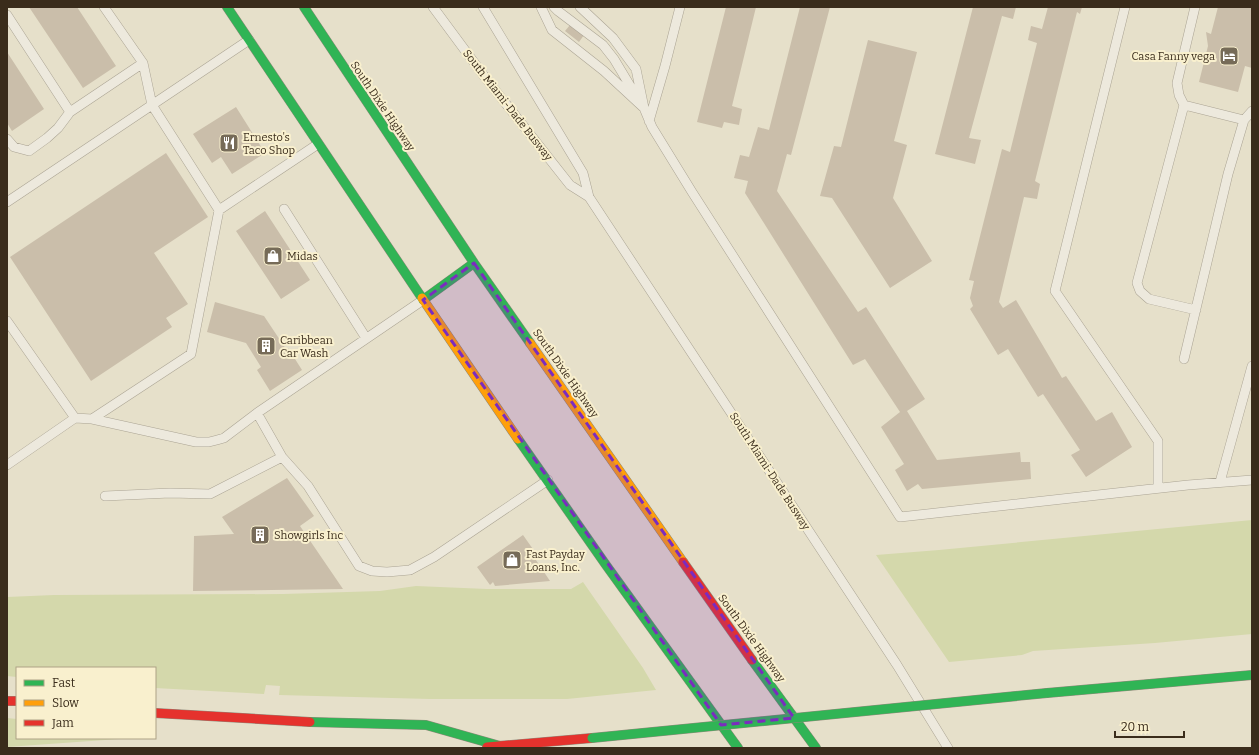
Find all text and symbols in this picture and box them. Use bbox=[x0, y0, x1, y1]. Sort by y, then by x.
hotel icon: Casa Fanny vega bbox=[1218, 45, 1240, 67]
street label: South Miami-Dade Busway bbox=[460, 47, 555, 164]
place label: Casa Fanny vega bbox=[1132, 50, 1215, 63]
street label: South Dixie Highway bbox=[348, 59, 418, 154]
place label: Ernesto's Taco Shop bbox=[243, 131, 296, 157]
restaurant icon: Ernesto's Taco Shop bbox=[218, 132, 240, 154]
shop icon: Midas bbox=[262, 245, 284, 267]
place label: Midas bbox=[287, 250, 318, 263]
street label: South Dixie Highway bbox=[530, 326, 601, 420]
place label: Caribbean Car Wash bbox=[280, 334, 333, 360]
building icon: Caribbean Car Wash bbox=[255, 335, 277, 357]
street label: South Miami-Dade Busway bbox=[727, 410, 813, 533]
building icon: Showgirls Inc bbox=[249, 524, 271, 546]
place label: Showgirls Inc bbox=[274, 529, 344, 542]
place label: Fast Payday Loans, Inc. bbox=[526, 548, 585, 574]
shop icon: Fast Payday Loans, Inc. bbox=[501, 549, 523, 571]
street label: South Dixie Highway bbox=[715, 592, 788, 685]
legend bbox=[16, 667, 156, 739]
text: Fast bbox=[52, 676, 76, 690]
text: Slow bbox=[52, 696, 79, 710]
scale bar bbox=[1115, 713, 1184, 739]
text: Jam bbox=[51, 716, 74, 730]
text: 20 m bbox=[1121, 720, 1150, 734]

